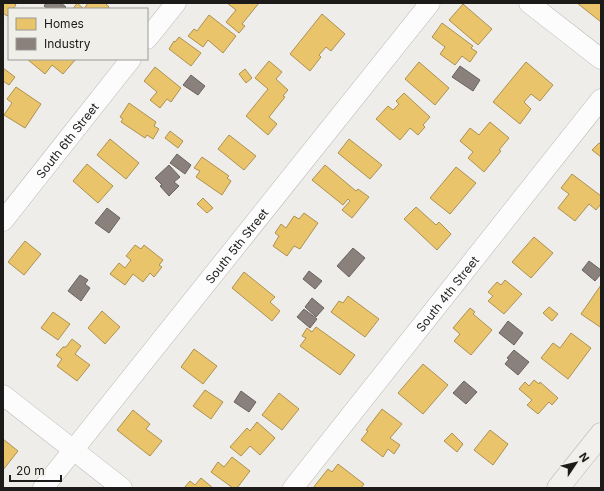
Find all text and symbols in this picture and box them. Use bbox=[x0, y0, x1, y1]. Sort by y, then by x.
legend bbox=[8, 8, 148, 60]
text: Homes bbox=[44, 16, 84, 31]
text: Industry bbox=[44, 36, 91, 51]
street label: South 6th Street bbox=[32, 99, 101, 181]
street label: South 5th Street bbox=[202, 205, 271, 286]
street label: South 4th Street bbox=[412, 253, 482, 334]
north arrow bbox=[556, 443, 596, 483]
text: N bbox=[576, 450, 592, 465]
scale bar bbox=[10, 457, 61, 483]
text: 20 m bbox=[16, 463, 45, 478]

